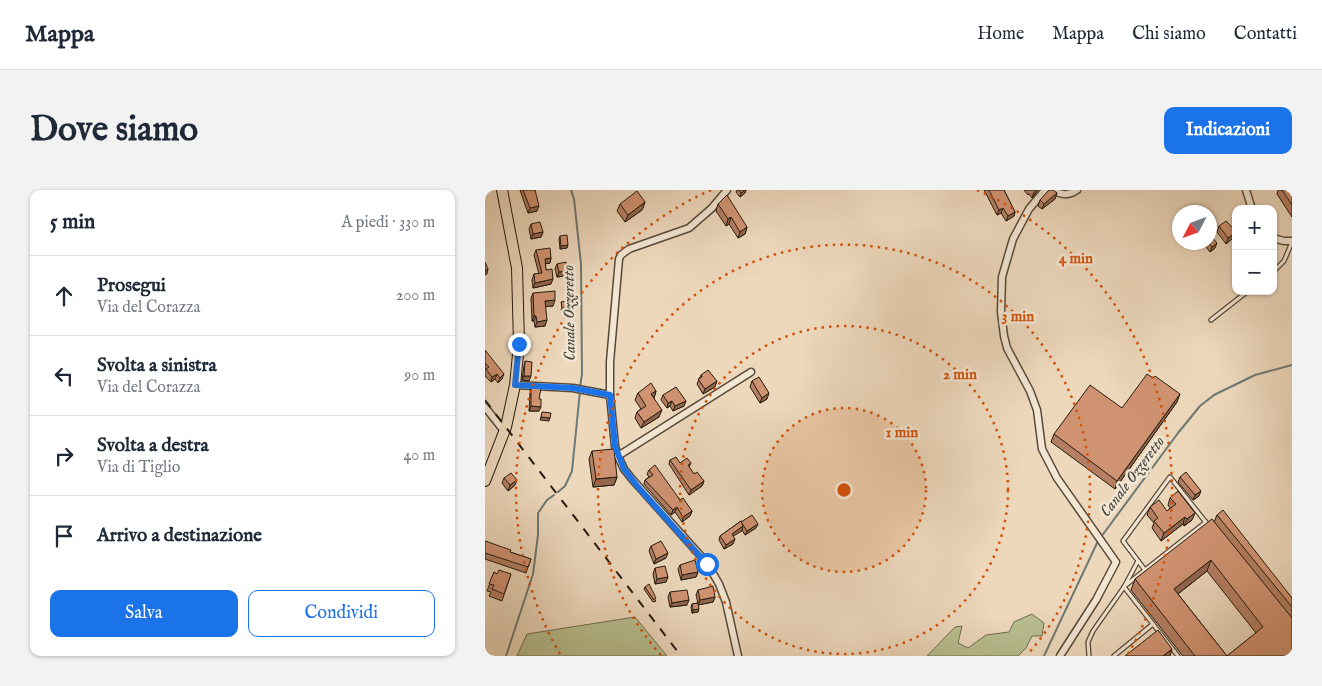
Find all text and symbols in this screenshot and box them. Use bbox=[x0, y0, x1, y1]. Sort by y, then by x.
text: Mappa bbox=[25, 19, 94, 50]
text: Home bbox=[977, 23, 1024, 46]
text: Mappa bbox=[1052, 23, 1104, 46]
text: Chi siamo bbox=[1132, 23, 1206, 46]
text: Contatti bbox=[1234, 23, 1297, 46]
button: Indicazioni bbox=[1164, 107, 1292, 154]
text: Dove siamo bbox=[30, 108, 198, 153]
north arrow bbox=[1172, 205, 1217, 250]
map controls bbox=[1232, 205, 1277, 295]
button: + bbox=[1232, 205, 1277, 250]
text: 5 min bbox=[50, 209, 95, 236]
text: A piedi · 330 m bbox=[342, 213, 435, 233]
text: 4 min bbox=[1059, 249, 1093, 268]
button: − bbox=[1232, 250, 1277, 295]
water label: Canale Ozzeretto bbox=[559, 265, 581, 361]
text: Prosegui bbox=[97, 274, 166, 298]
icon: ahead bbox=[50, 282, 78, 310]
text: 200 m bbox=[396, 286, 435, 306]
text: Via del Corazza bbox=[97, 298, 200, 318]
text: 3 min bbox=[1002, 307, 1034, 326]
route end bbox=[508, 333, 531, 356]
text: Svolta a sinistra bbox=[97, 354, 217, 378]
icon: left bbox=[50, 362, 78, 390]
text: 2 min bbox=[943, 365, 977, 384]
text: 90 m bbox=[404, 366, 435, 386]
text: Via del Corazza bbox=[97, 378, 200, 398]
text: 1 min bbox=[886, 423, 918, 442]
water label: Canale Ozzeretto bbox=[1096, 433, 1170, 521]
text: Svolta a destra bbox=[97, 434, 209, 458]
icon: right bbox=[50, 442, 78, 470]
text: 40 m bbox=[403, 446, 435, 466]
text: Via di Tiglio bbox=[97, 458, 180, 478]
centre of rings bbox=[835, 481, 853, 499]
icon: arrive bbox=[50, 522, 78, 550]
text: Arrivo a destinazione bbox=[97, 524, 262, 548]
route start bbox=[696, 553, 719, 576]
button: Salva bbox=[50, 590, 238, 637]
button: Condividi bbox=[248, 590, 435, 637]

